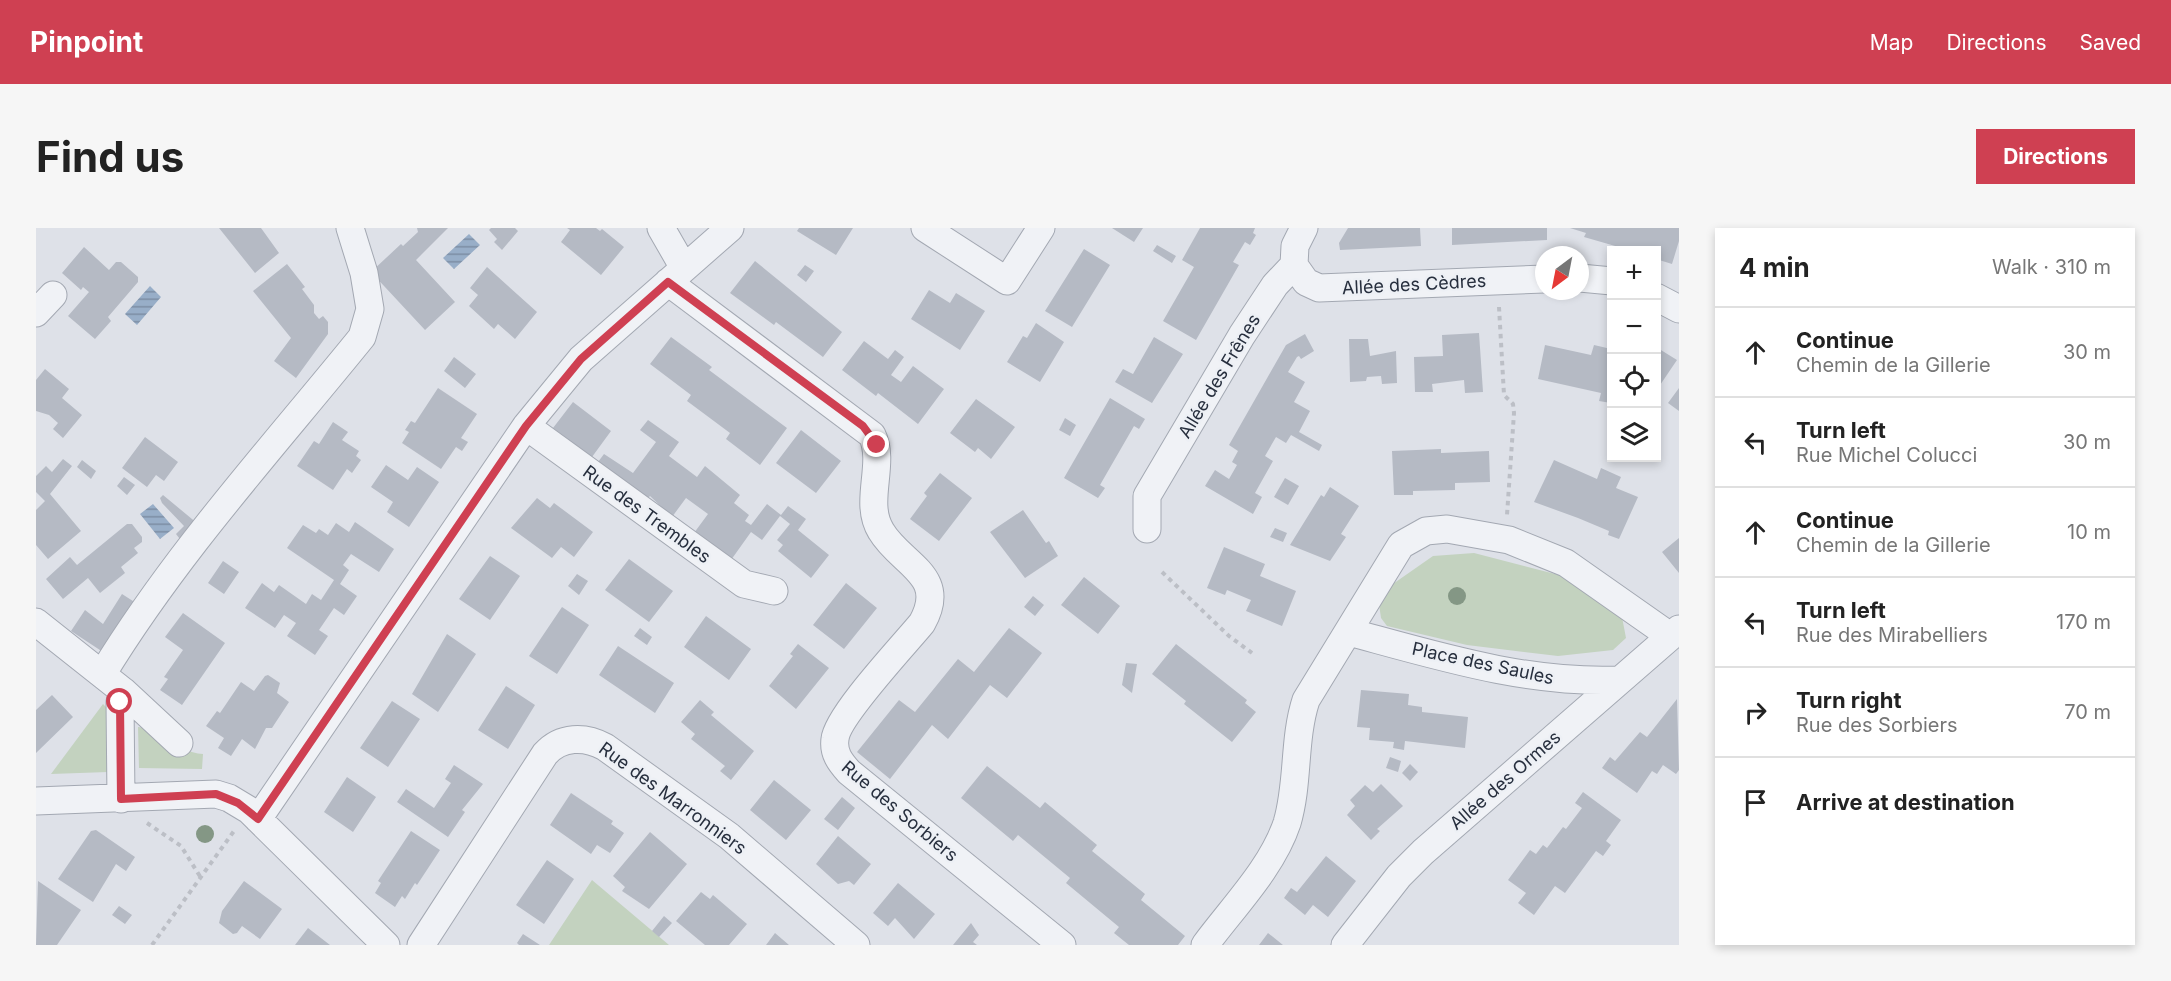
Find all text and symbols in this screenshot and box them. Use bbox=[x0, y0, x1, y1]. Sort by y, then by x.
text: Pinpoint bbox=[30, 25, 143, 59]
text: Map bbox=[1870, 30, 1913, 55]
text: Directions bbox=[1946, 30, 2047, 55]
text: Saved bbox=[2080, 30, 2141, 55]
button: Directions bbox=[1976, 129, 2135, 184]
text: Find us bbox=[36, 131, 184, 182]
north arrow bbox=[1535, 246, 1589, 300]
map controls bbox=[1607, 246, 1661, 462]
button: + bbox=[1607, 246, 1661, 300]
text: 4 min bbox=[1739, 252, 1810, 283]
text: Walk · 310 m bbox=[1992, 255, 2111, 279]
street label: Allée des Cèdres bbox=[1341, 270, 1487, 298]
button: − bbox=[1607, 300, 1661, 354]
street label: Allée des Frênes bbox=[1174, 310, 1264, 442]
text: Continue bbox=[1796, 327, 1894, 353]
icon: ahead bbox=[1739, 336, 1772, 369]
text: 30 m bbox=[2063, 340, 2111, 364]
text: Chemin de la Gillerie bbox=[1796, 353, 1991, 377]
button: locate bbox=[1607, 354, 1661, 408]
button: layers bbox=[1607, 408, 1661, 462]
text: Turn left bbox=[1796, 417, 1886, 443]
icon: left bbox=[1739, 426, 1772, 459]
text: 30 m bbox=[2063, 430, 2111, 454]
route end bbox=[863, 431, 889, 457]
text: Rue Michel Colucci bbox=[1796, 443, 1977, 467]
street label: Rue des Trembles bbox=[579, 461, 715, 567]
text: Continue bbox=[1796, 507, 1894, 533]
icon: ahead bbox=[1739, 516, 1772, 549]
text: 10 m bbox=[2067, 520, 2111, 544]
text: Chemin de la Gillerie bbox=[1796, 533, 1991, 557]
text: Turn left bbox=[1796, 597, 1886, 623]
icon: left bbox=[1739, 606, 1772, 639]
text: 170 m bbox=[2056, 610, 2111, 634]
text: Rue des Mirabelliers bbox=[1796, 623, 1988, 647]
street label: Place des Saules bbox=[1410, 638, 1556, 688]
text: Turn right bbox=[1796, 687, 1902, 713]
route start bbox=[106, 688, 132, 714]
icon: right bbox=[1739, 696, 1772, 729]
text: 70 m bbox=[2064, 700, 2111, 724]
text: Rue des Sorbiers bbox=[1796, 713, 1958, 737]
street label: Allée des Ormes bbox=[1445, 726, 1565, 834]
street label: Rue des Marronniers bbox=[595, 737, 751, 859]
street label: Rue des Sorbiers bbox=[838, 756, 962, 866]
icon: arrive bbox=[1739, 786, 1772, 819]
text: Arrive at destination bbox=[1796, 789, 2015, 815]

